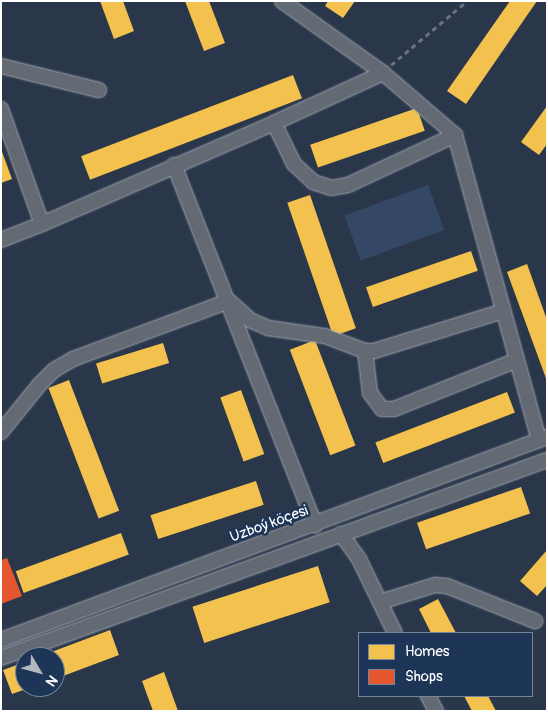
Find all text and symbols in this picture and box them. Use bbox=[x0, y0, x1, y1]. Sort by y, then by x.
street label: Uzboý köçesi bbox=[227, 502, 311, 546]
legend bbox=[358, 632, 533, 697]
text: Homes bbox=[405, 642, 450, 661]
north arrow bbox=[15, 647, 65, 697]
text: Shops bbox=[405, 667, 443, 686]
text: N bbox=[42, 672, 61, 690]

